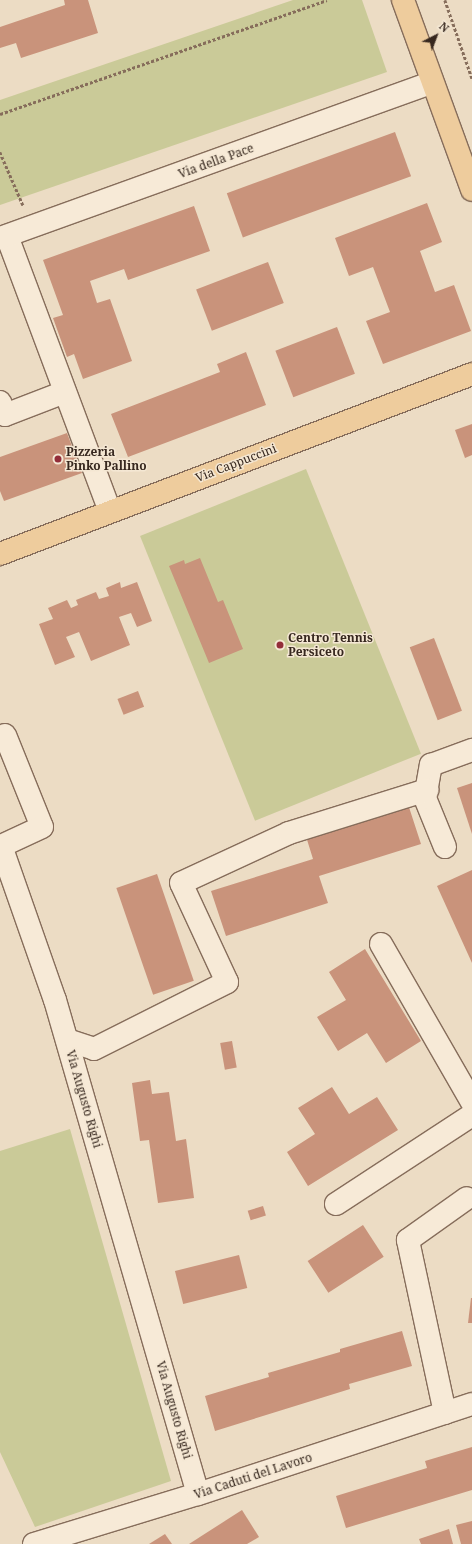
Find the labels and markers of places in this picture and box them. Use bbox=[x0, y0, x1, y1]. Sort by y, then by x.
place label: Pizzeria Pinko Pallino bbox=[66, 445, 147, 473]
marker: Pizzeria Pinko Pallino bbox=[53, 454, 63, 464]
place label: Centro Tennis Persiceto bbox=[288, 631, 373, 659]
marker: Centro Tennis Persiceto bbox=[275, 640, 285, 650]

